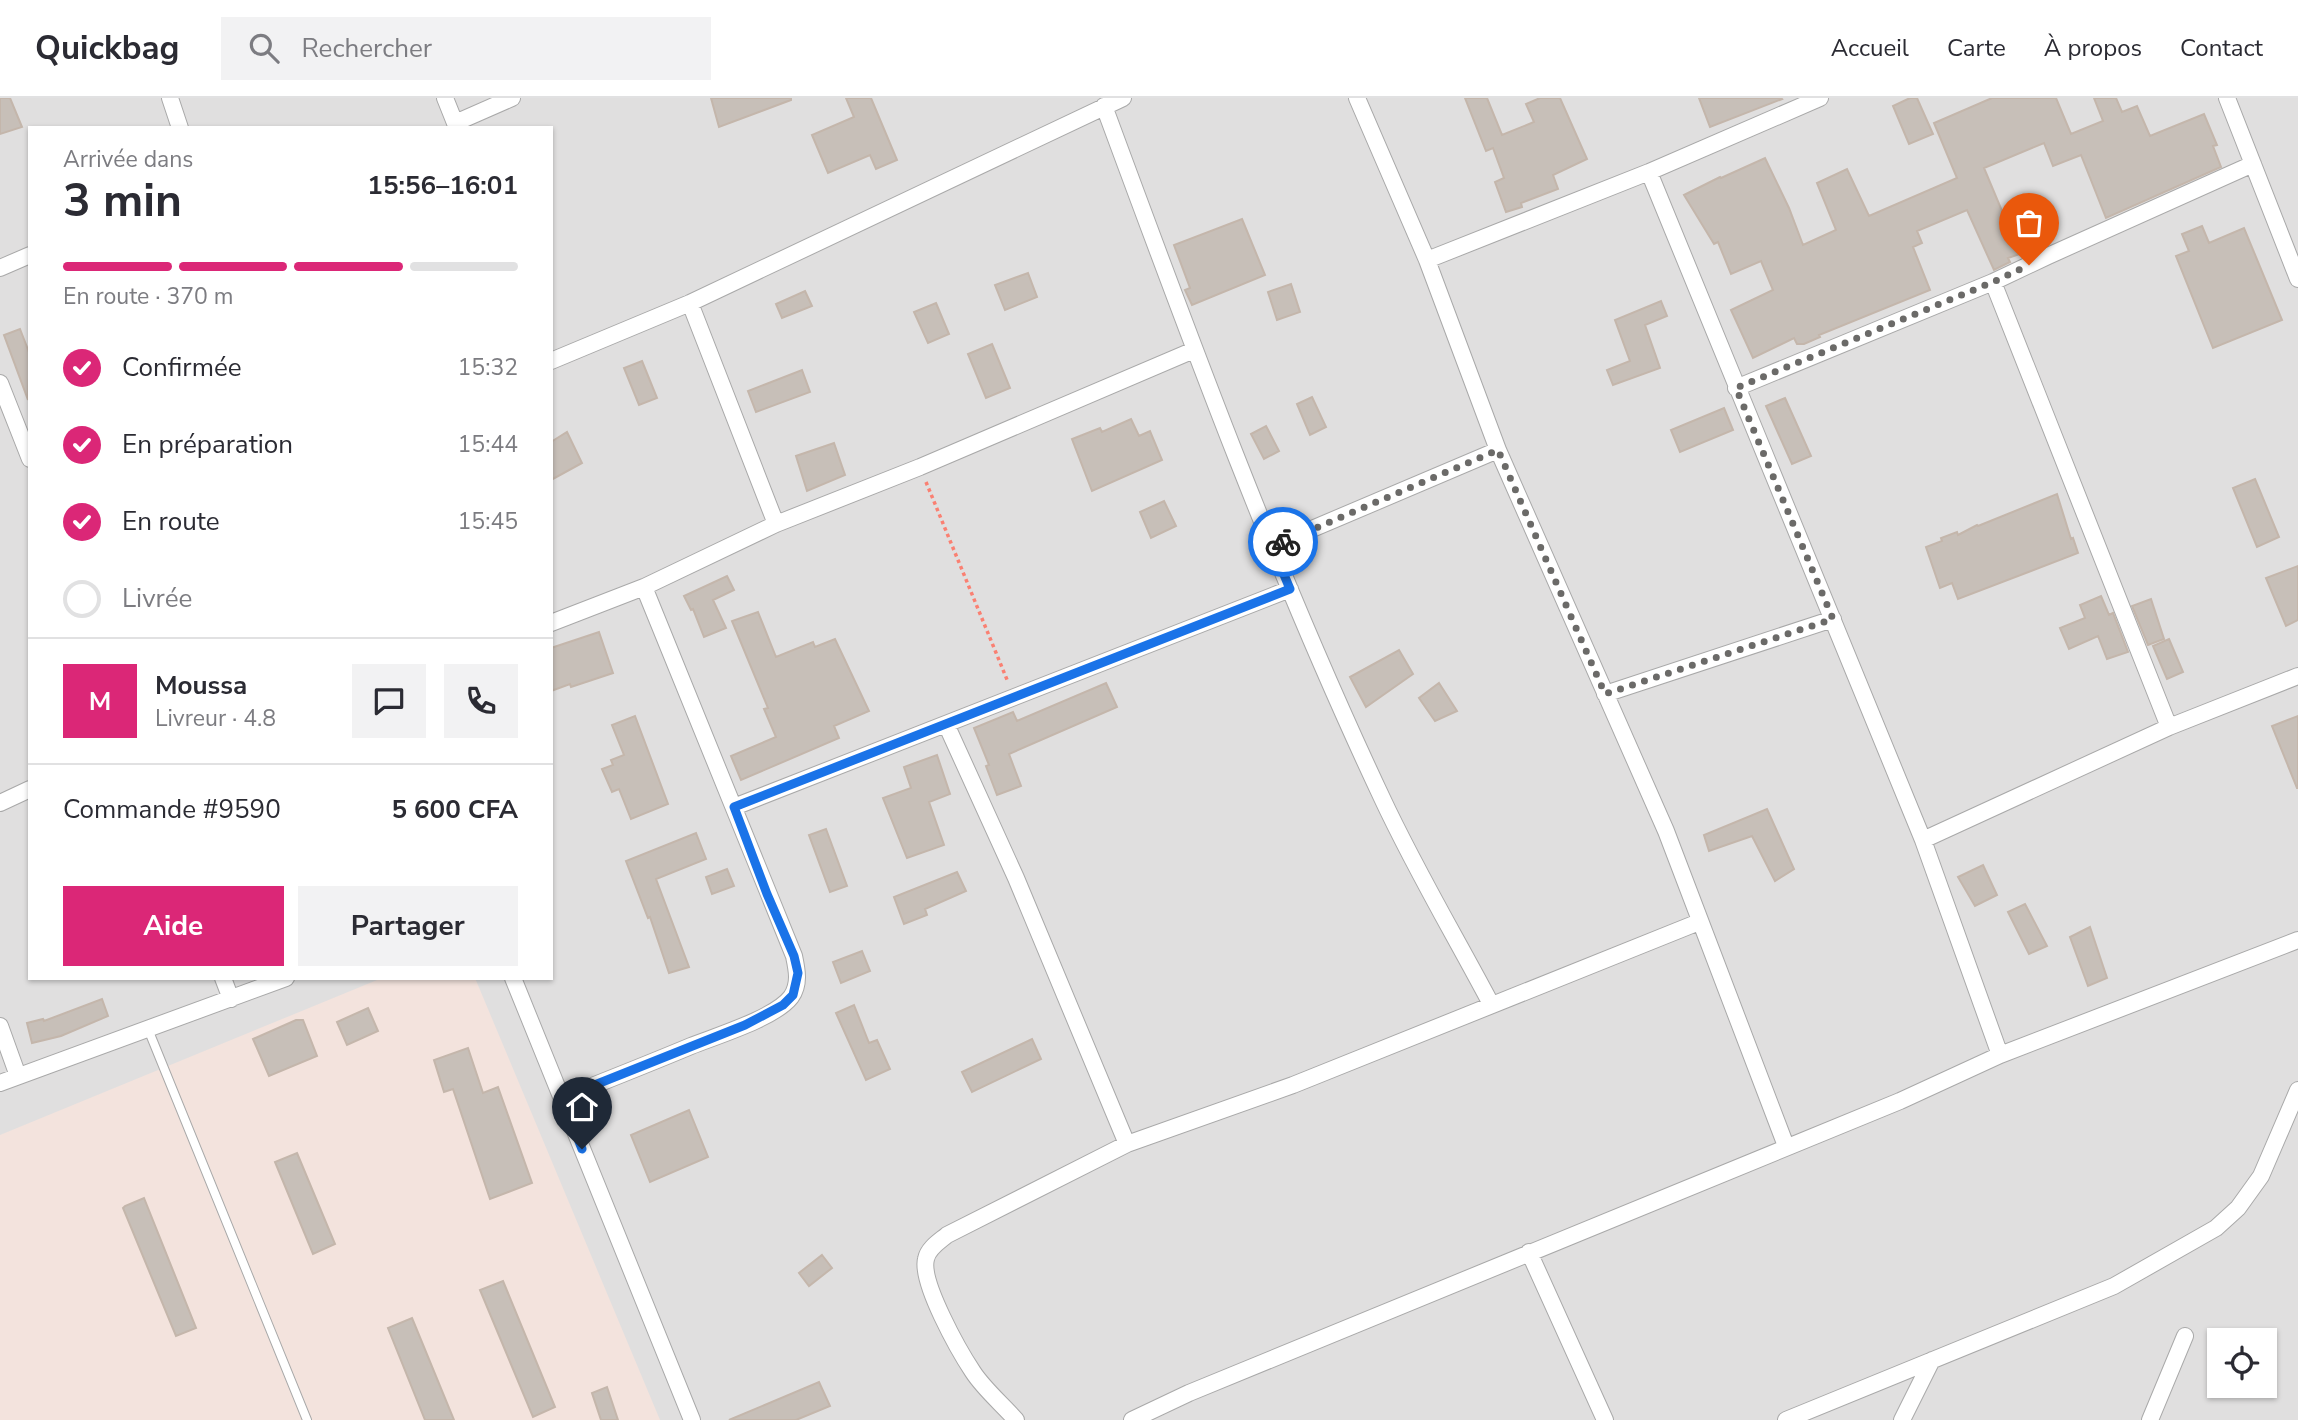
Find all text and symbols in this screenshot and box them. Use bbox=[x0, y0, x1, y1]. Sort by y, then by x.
search box bbox=[221, 17, 711, 80]
text: Quickbag bbox=[35, 26, 179, 71]
icon: search bbox=[245, 29, 283, 67]
text: Rechercher bbox=[301, 31, 432, 66]
text: Accueil bbox=[1831, 32, 1909, 64]
text: Carte bbox=[1947, 32, 2006, 64]
text: À propos bbox=[2044, 32, 2142, 64]
text: Contact bbox=[2180, 32, 2263, 64]
text: Arrivée dans bbox=[63, 144, 193, 175]
text: 15:56–16:01 bbox=[367, 168, 518, 203]
text: 3 min bbox=[63, 169, 182, 232]
pin bbox=[1999, 193, 2059, 265]
icon: bag bbox=[2010, 204, 2048, 242]
text: En route · 370 m bbox=[63, 281, 233, 312]
icon: check bbox=[63, 349, 101, 387]
text: Confirmée bbox=[122, 350, 242, 385]
text: 15:32 bbox=[458, 352, 518, 383]
icon: check bbox=[63, 426, 101, 464]
text: En préparation bbox=[122, 427, 293, 462]
text: 15:44 bbox=[458, 429, 518, 460]
icon: check bbox=[63, 503, 101, 541]
text: En route bbox=[122, 504, 220, 539]
text: 15:45 bbox=[458, 506, 518, 537]
courier bbox=[1248, 507, 1318, 577]
icon: bike bbox=[1264, 523, 1302, 561]
text: Livrée bbox=[122, 581, 192, 616]
button: chat bbox=[352, 664, 426, 738]
button: phone bbox=[444, 664, 518, 738]
text: Moussa bbox=[155, 668, 247, 703]
text: M bbox=[89, 684, 111, 719]
text: Livreur · 4.8 bbox=[155, 703, 276, 734]
text: Commande #9590 bbox=[63, 792, 281, 827]
text: 5 600 CFA bbox=[391, 792, 518, 827]
button: Aide bbox=[63, 886, 284, 966]
button: Partager bbox=[298, 886, 518, 966]
pin bbox=[552, 1077, 612, 1149]
icon: home bbox=[563, 1088, 601, 1126]
map controls bbox=[2207, 1328, 2277, 1398]
button: locate bbox=[2207, 1328, 2277, 1398]

